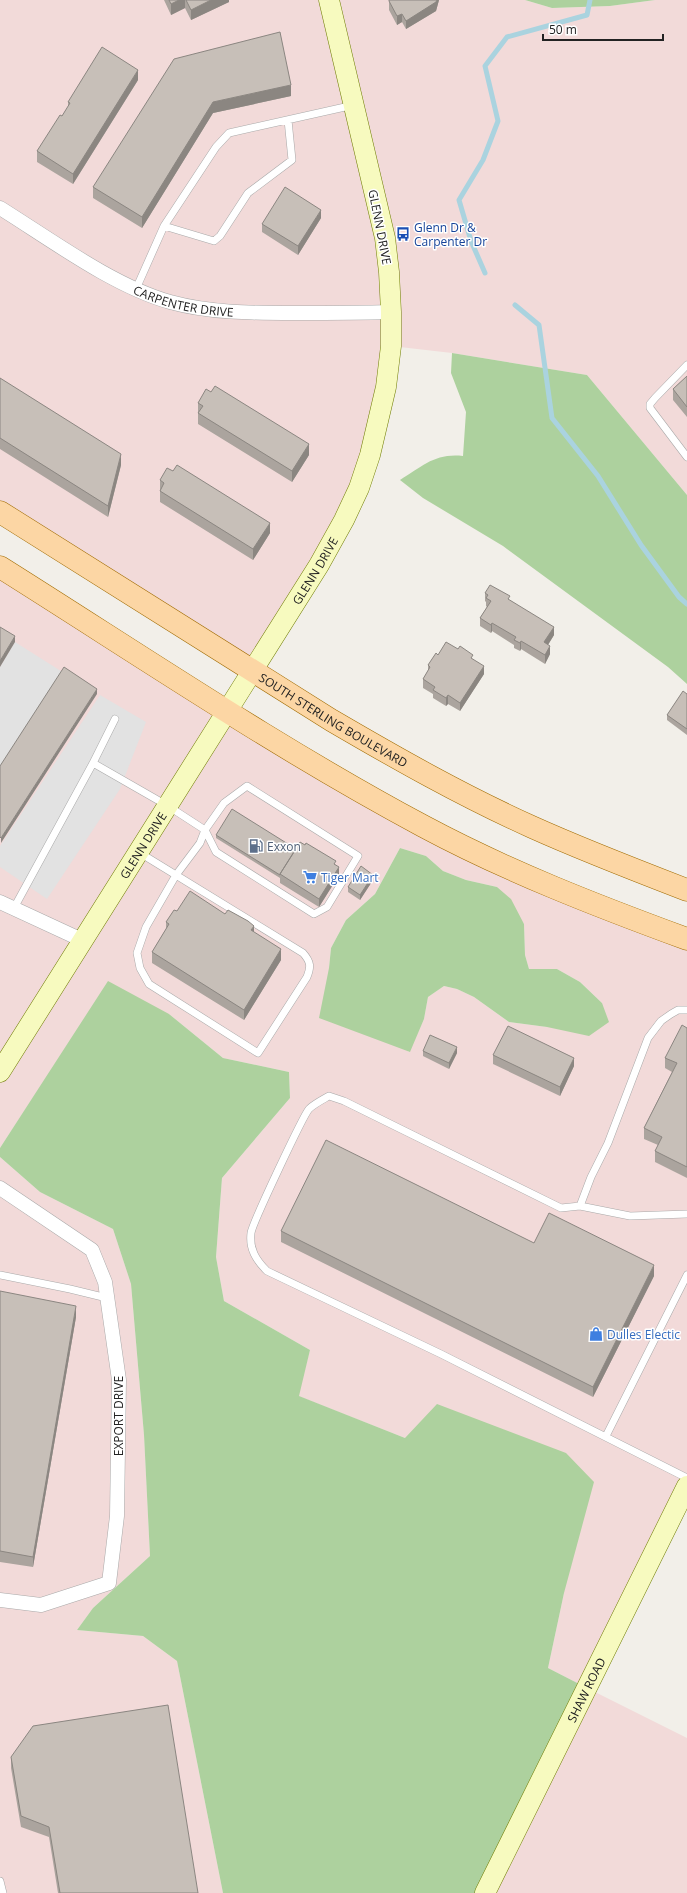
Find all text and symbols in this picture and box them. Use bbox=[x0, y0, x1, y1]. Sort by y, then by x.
scale bar bbox=[543, 16, 663, 42]
text: 50 m bbox=[549, 21, 577, 38]
street label: GLENN DRIVE bbox=[364, 188, 396, 266]
place label: Glenn Dr & Carpenter Dr bbox=[414, 219, 487, 250]
bus stop icon: Glenn Dr & Carpenter Dr bbox=[395, 226, 411, 242]
street label: CARPENTER DRIVE bbox=[131, 281, 234, 320]
street label: GLENN DRIVE bbox=[288, 534, 342, 608]
street label: SOUTH STERLING BOULEVARD bbox=[256, 668, 411, 771]
street label: GLENN DRIVE bbox=[115, 808, 170, 882]
fuel station icon: Exxon bbox=[248, 838, 264, 854]
place label: Exxon bbox=[267, 838, 301, 855]
supermarket icon: Tiger Mart bbox=[302, 869, 318, 885]
place label: Tiger Mart bbox=[321, 869, 379, 886]
shop icon: Dulles Electic bbox=[588, 1326, 604, 1342]
place label: Dulles Electic bbox=[607, 1326, 680, 1343]
street label: EXPORT DRIVE bbox=[110, 1376, 127, 1456]
street label: SHAW ROAD bbox=[563, 1654, 609, 1725]

